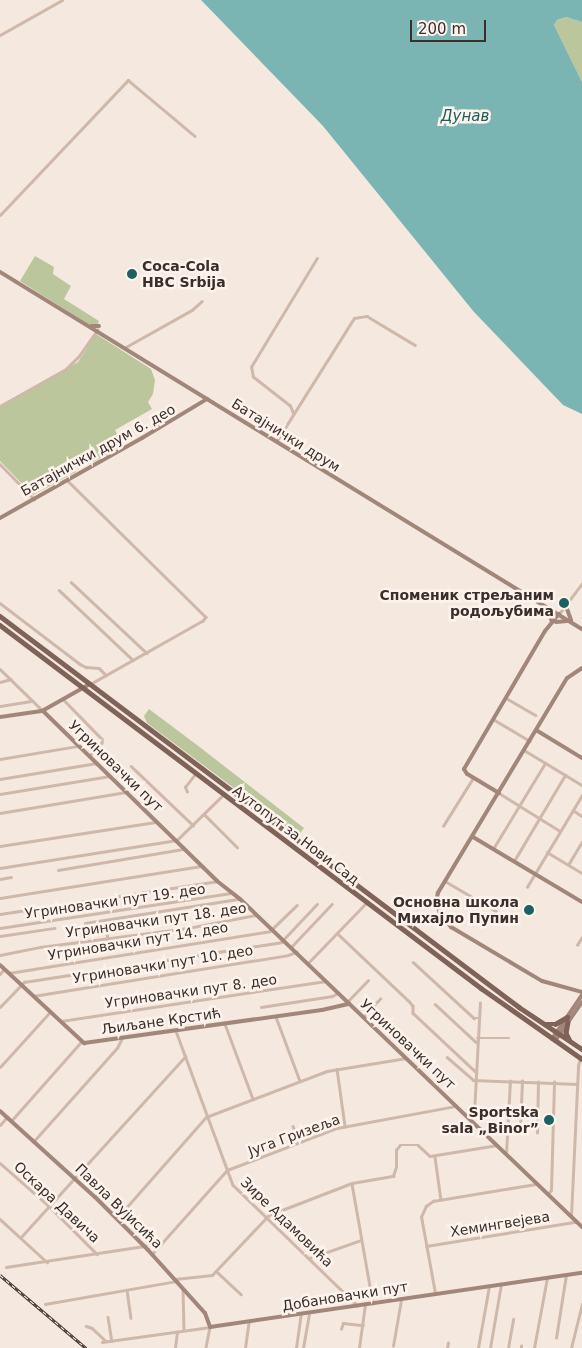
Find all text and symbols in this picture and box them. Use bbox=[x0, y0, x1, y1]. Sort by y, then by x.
scale bar bbox=[412, 10, 488, 42]
text: 200 m bbox=[418, 20, 466, 38]
water label: Дунав bbox=[441, 108, 489, 126]
place label: Coca-Cola HBC Srbija bbox=[142, 258, 226, 290]
marker: Coca-Cola HBC Srbija bbox=[126, 268, 138, 280]
street label: Батајнички друм bbox=[229, 395, 343, 475]
street label: Батајнички друм 6. део bbox=[18, 401, 178, 499]
place label: Споменик стрељаним родољубима bbox=[379, 587, 554, 620]
marker: Споменик стрељаним родољубима bbox=[558, 597, 570, 609]
street label: Угриновачки пут bbox=[65, 717, 167, 815]
street label: Аутопут за Нови Сад bbox=[229, 782, 363, 888]
street label: Угриновачки пут 19. део bbox=[24, 880, 206, 922]
place label: Основна школа Михајло Пупин bbox=[393, 894, 519, 926]
street label: Угриновачки пут 18. део bbox=[65, 899, 247, 941]
marker: Основна школа Михајло Пупин bbox=[523, 904, 535, 916]
street label: Угриновачки пут 14. део bbox=[47, 918, 229, 964]
street label: Угриновачки пут 10. део bbox=[72, 941, 254, 987]
street label: Угриновачки пут 8. део bbox=[104, 971, 278, 1011]
street label: Угриновачки пут bbox=[357, 995, 459, 1093]
street label: Љиљане Крстић bbox=[100, 1004, 222, 1038]
place label: Sportska sala „Binor” bbox=[441, 1104, 539, 1136]
street label: Југа Гризеља bbox=[246, 1111, 342, 1159]
marker: Sportska sala „Binor” bbox=[543, 1114, 555, 1126]
street label: Оскара Давича bbox=[11, 1158, 103, 1246]
street label: Павла Вујисића bbox=[72, 1160, 166, 1252]
street label: Зире Адамовића bbox=[237, 1174, 337, 1270]
street label: Хемингвејева bbox=[449, 1208, 551, 1240]
street label: Добановачки пут bbox=[281, 1278, 409, 1314]

